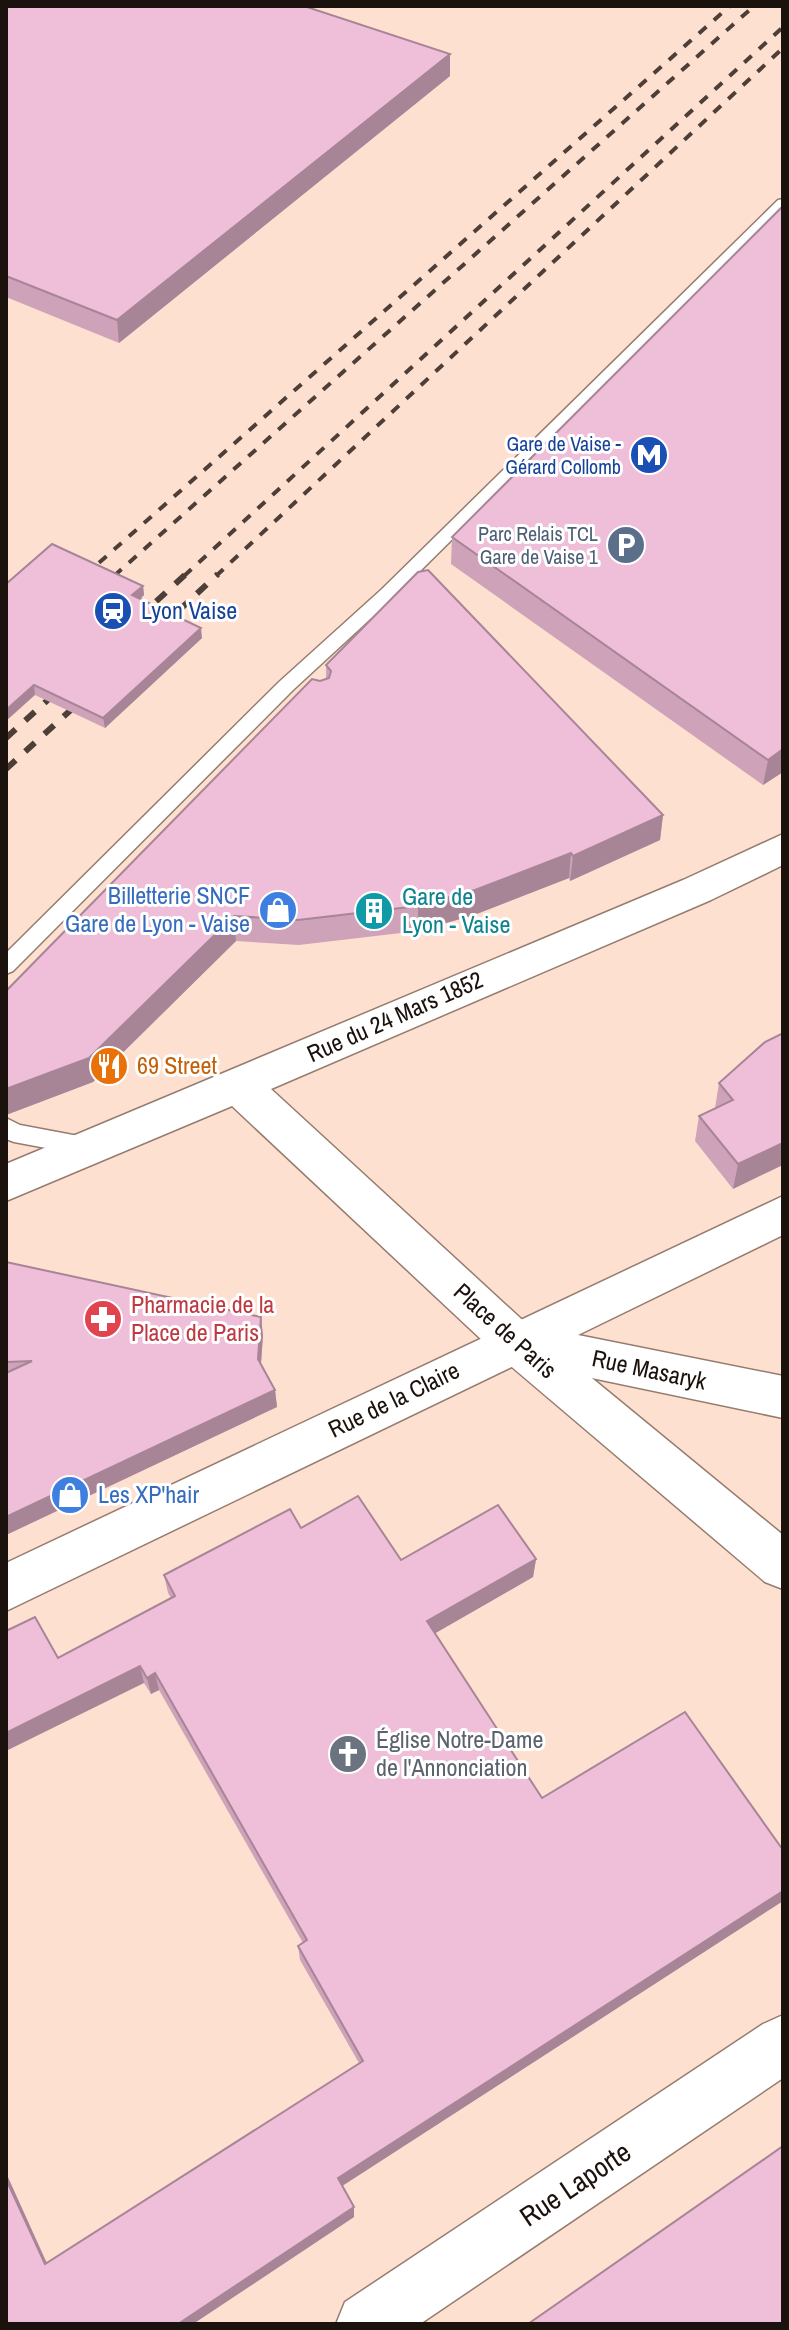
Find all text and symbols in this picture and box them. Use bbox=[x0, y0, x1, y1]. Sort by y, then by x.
place label: Gare de Vaise - Gérard Collomb bbox=[505, 430, 622, 480]
metro station icon: Gare de Vaise - Gérard Collomb bbox=[628, 434, 670, 476]
place label: Parc Relais TCL Gare de Vaise 1 bbox=[478, 520, 598, 570]
parking icon: Parc Relais TCL Gare de Vaise 1 bbox=[605, 524, 647, 566]
station icon: Lyon Vaise bbox=[92, 590, 134, 632]
place label: Lyon Vaise bbox=[141, 594, 237, 626]
place label: Billetterie SNCF Gare de Lyon - Vaise bbox=[65, 879, 250, 939]
place label: Gare de Lyon - Vaise bbox=[402, 880, 510, 940]
shop icon: Billetterie SNCF Gare de Lyon - Vaise bbox=[257, 889, 299, 931]
building icon: Gare de Lyon - Vaise bbox=[353, 890, 395, 932]
street label: Rue du 24 Mars 1852 bbox=[302, 963, 488, 1069]
restaurant icon: 69 Street bbox=[88, 1045, 130, 1087]
place label: 69 Street bbox=[137, 1049, 217, 1081]
street label: Place de Paris bbox=[447, 1276, 564, 1385]
place label: Pharmacie de la Place de Paris bbox=[131, 1288, 274, 1348]
pharmacy icon: Pharmacie de la Place de Paris bbox=[82, 1298, 124, 1340]
street label: Rue Masaryk bbox=[589, 1341, 709, 1397]
street label: Rue de la Claire bbox=[323, 1354, 464, 1445]
shop icon: Les XP'hair bbox=[49, 1474, 91, 1516]
place label: Les XP'hair bbox=[98, 1478, 200, 1510]
place label: Église Notre-Dame de l'Annonciation bbox=[376, 1723, 543, 1783]
church icon: Église Notre-Dame de l'Annonciation bbox=[327, 1733, 369, 1775]
street label: Rue Laporte bbox=[512, 2133, 638, 2235]

